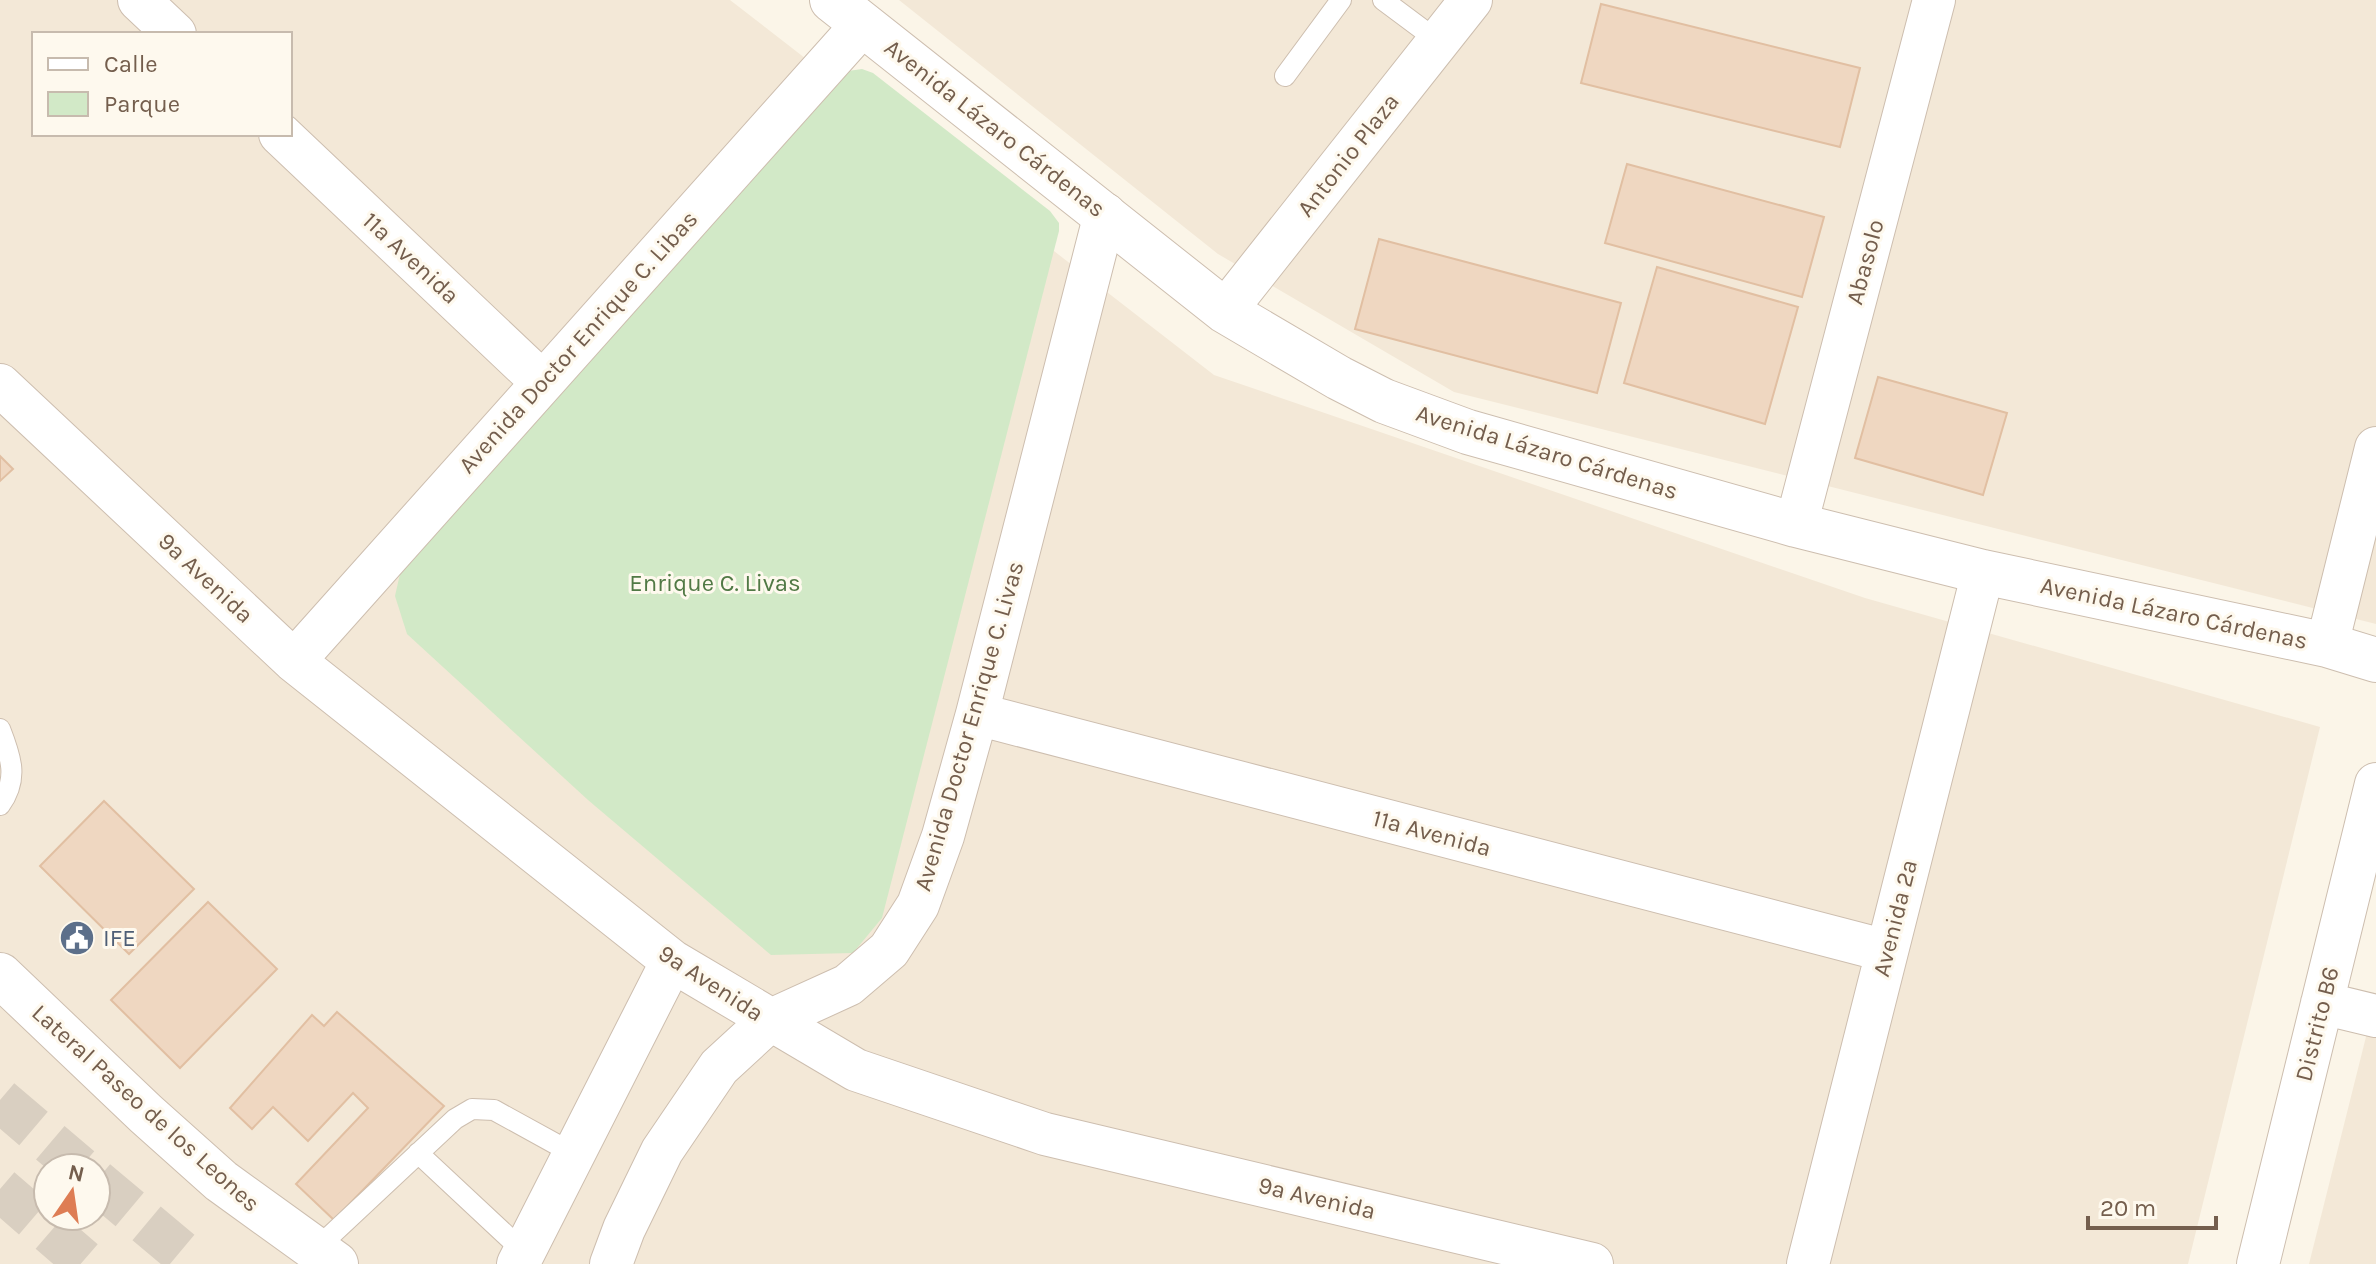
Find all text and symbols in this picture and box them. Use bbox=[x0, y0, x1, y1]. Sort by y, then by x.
legend bbox=[32, 32, 292, 136]
street label: Avenida Lázaro Cárdenas bbox=[879, 33, 1111, 223]
text: Calle bbox=[104, 50, 158, 78]
street label: Antonio Plaza bbox=[1291, 88, 1405, 222]
text: Parque bbox=[104, 90, 180, 118]
street label: Avenida Doctor Enrique C. Libas bbox=[453, 205, 703, 479]
street label: 11a Avenida bbox=[357, 206, 465, 310]
street label: Abasolo bbox=[1840, 216, 1890, 308]
street label: Avenida Lázaro Cárdenas bbox=[1413, 399, 1681, 505]
street label: 9a Avenida bbox=[153, 527, 259, 629]
street label: Avenida Doctor Enrique C. Livas bbox=[908, 558, 1030, 894]
park label: Enrique C. Livas bbox=[629, 569, 801, 597]
street label: Avenida Lázaro Cárdenas bbox=[2038, 571, 2310, 655]
street label: 11a Avenida bbox=[1370, 804, 1494, 862]
street label: Avenida 2a bbox=[1867, 857, 1923, 979]
public building icon: IFE bbox=[58, 919, 96, 957]
place label: IFE bbox=[103, 924, 136, 952]
street label: 9a Avenida bbox=[653, 939, 769, 1027]
street label: Distrito B6 bbox=[2289, 964, 2345, 1084]
street label: Lateral Paseo de los Leones bbox=[26, 998, 266, 1218]
north arrow bbox=[32, 1152, 112, 1232]
text: N bbox=[66, 1159, 87, 1188]
street label: 9a Avenida bbox=[1256, 1171, 1378, 1225]
scale bar bbox=[2088, 1180, 2216, 1230]
text: 20 m bbox=[2100, 1194, 2156, 1222]

